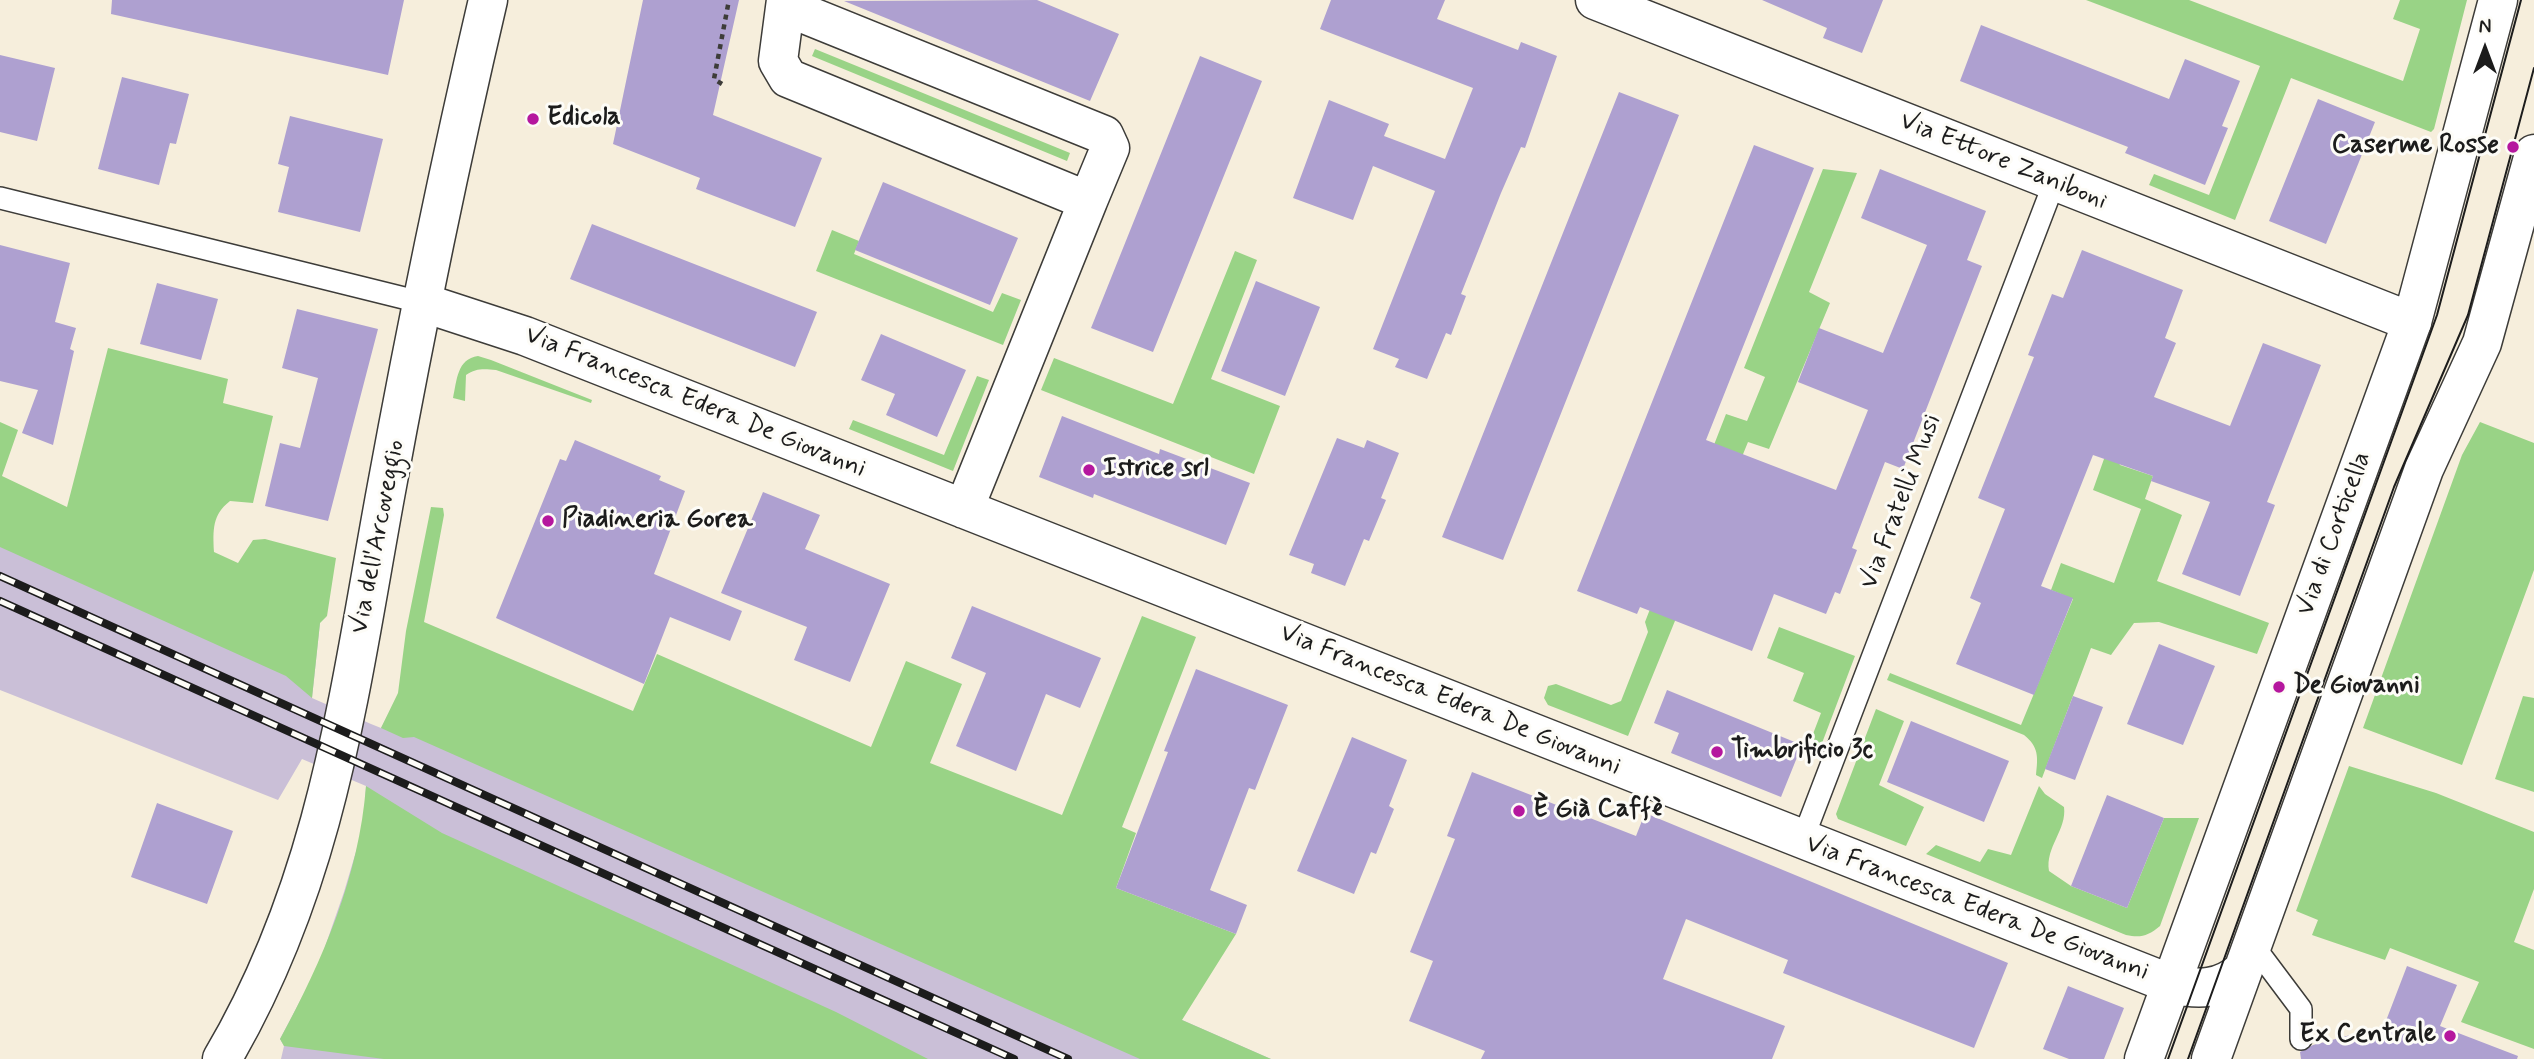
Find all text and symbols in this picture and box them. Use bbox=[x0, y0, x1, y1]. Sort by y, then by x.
north arrow bbox=[2450, 14, 2520, 84]
text: N bbox=[2479, 15, 2491, 40]
place label: Edicola bbox=[547, 103, 621, 135]
street label: Via Ettore Zaniboni bbox=[1895, 106, 2111, 218]
marker: Edicola bbox=[525, 111, 541, 127]
place label: Caserme Rosse bbox=[2332, 131, 2499, 163]
marker: Caserme Rosse bbox=[2505, 139, 2521, 155]
street label: Via Francesca Edera De Giovanni bbox=[520, 320, 870, 486]
street label: Via Fratelli Musi bbox=[1854, 410, 1950, 594]
street label: Via dell'Arcoveggio bbox=[345, 437, 413, 637]
street label: Via di Corticella bbox=[2291, 448, 2379, 620]
place label: Istrice srl bbox=[1103, 454, 1209, 486]
marker: Istrice srl bbox=[1081, 462, 1097, 478]
place label: Piadineria Gorea bbox=[562, 505, 753, 537]
marker: Piadineria Gorea bbox=[540, 513, 556, 529]
street label: Via Francesca Edera De Giovanni bbox=[1275, 618, 1625, 784]
place label: De Giovanni bbox=[2293, 671, 2420, 703]
marker: De Giovanni bbox=[2271, 679, 2287, 695]
place label: Timbrificio 3c bbox=[1731, 736, 1873, 768]
marker: Timbrificio 3c bbox=[1709, 744, 1725, 760]
place label: È Già Caffè bbox=[1533, 795, 1662, 827]
marker: È Già Caffè bbox=[1511, 803, 1527, 819]
street label: Via Francesca Edera De Giovanni bbox=[1801, 829, 2153, 989]
place label: Ex Centrale bbox=[2300, 1020, 2436, 1052]
marker: Ex Centrale bbox=[2442, 1028, 2458, 1044]

